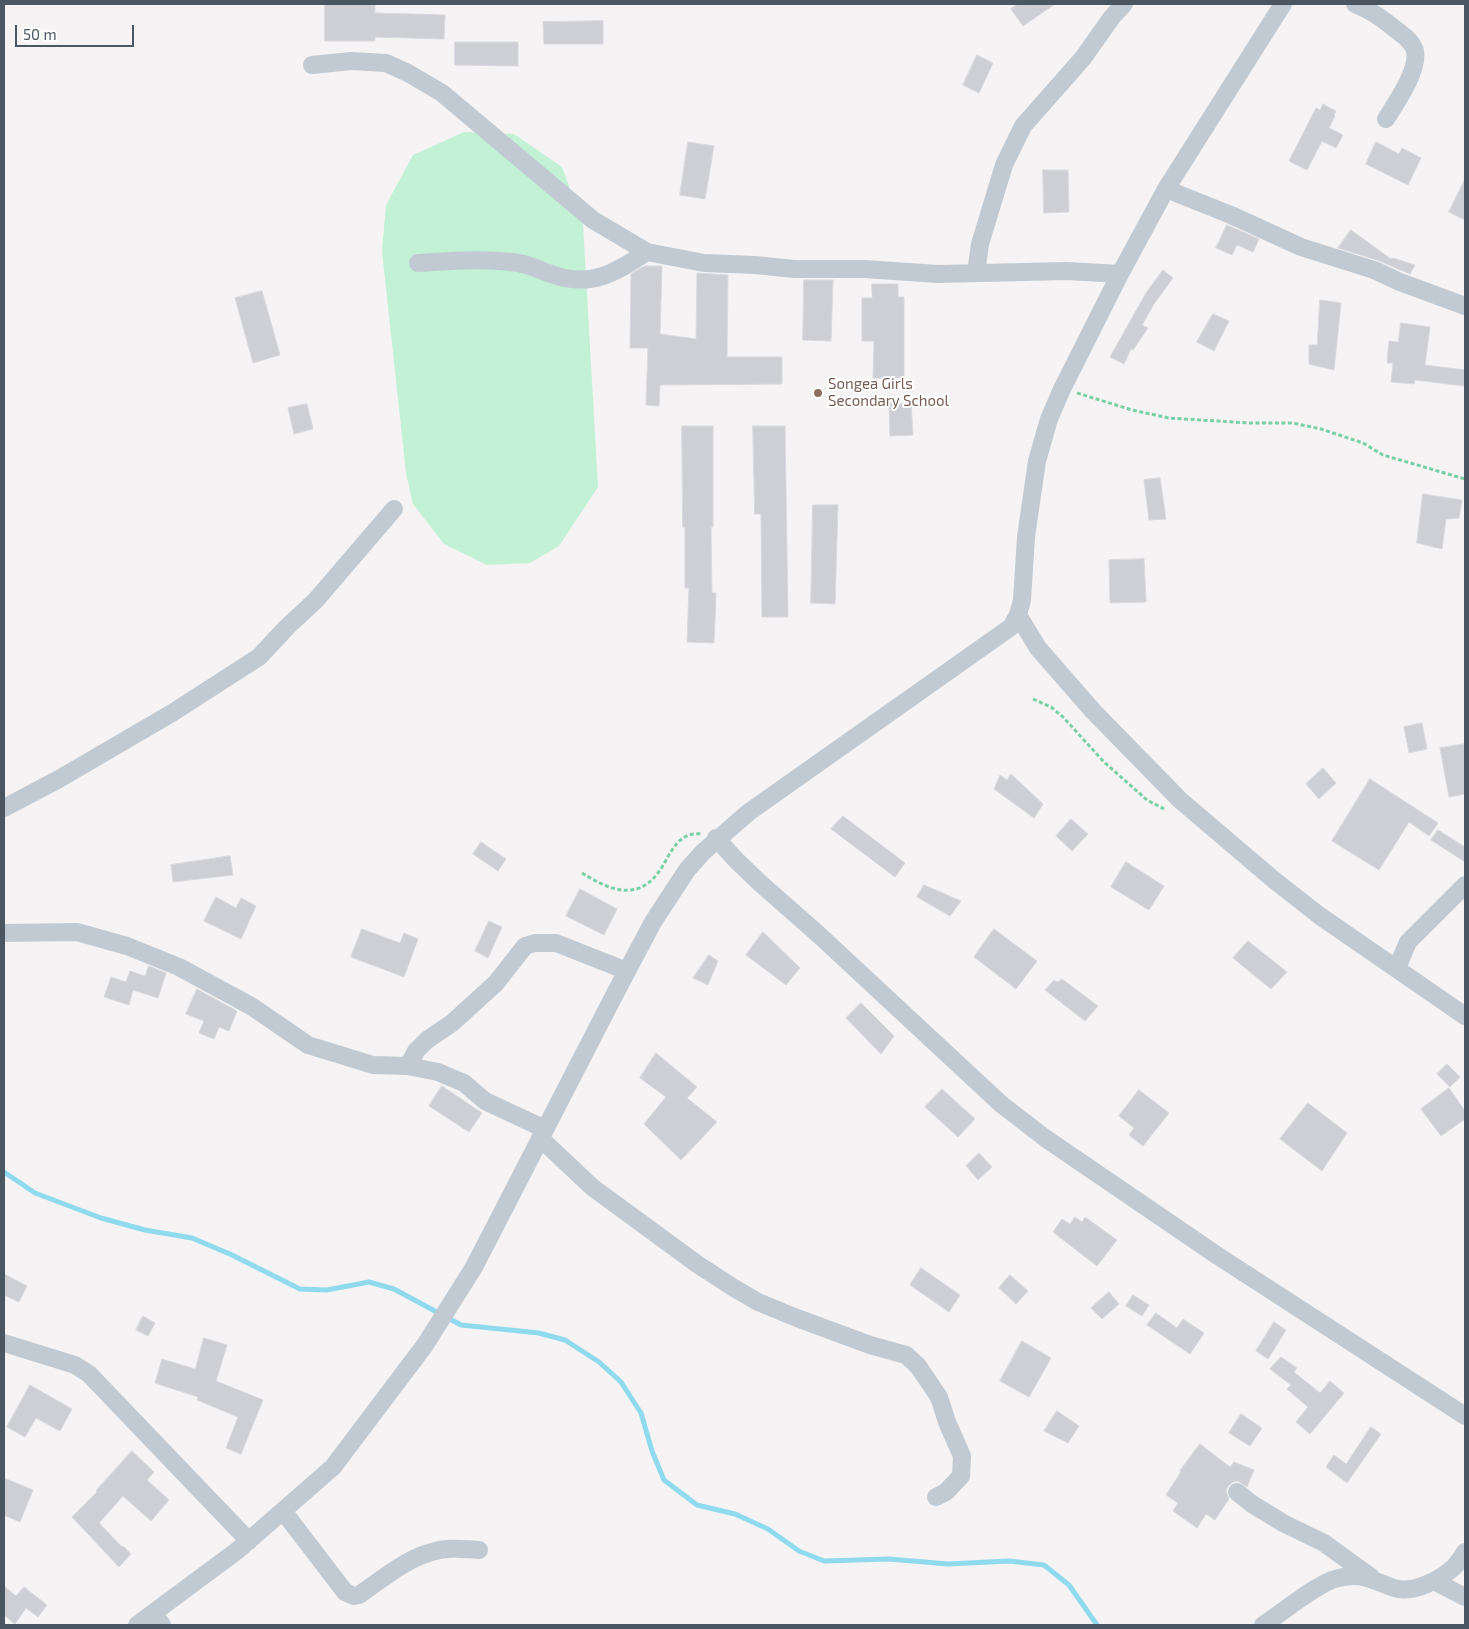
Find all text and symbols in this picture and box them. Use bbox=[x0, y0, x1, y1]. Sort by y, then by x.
scale bar bbox=[18, 15, 136, 47]
text: 50 m bbox=[23, 25, 57, 43]
place label: Songea Girls Secondary School bbox=[828, 375, 949, 410]
marker: Songea Girls Secondary School bbox=[812, 387, 824, 399]

